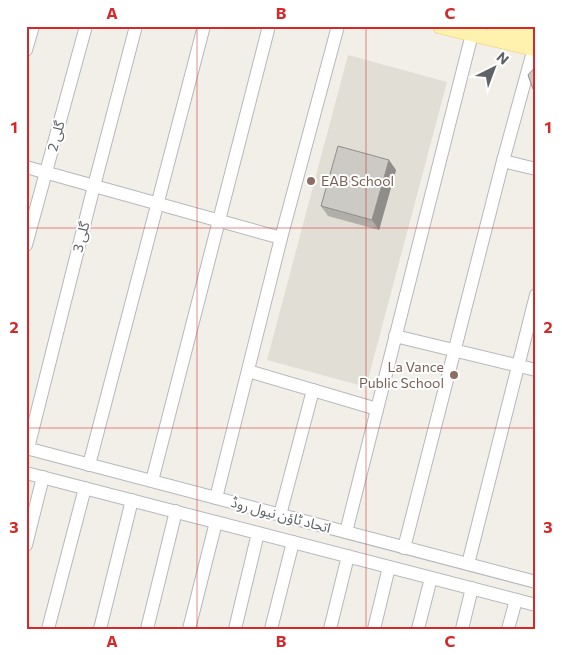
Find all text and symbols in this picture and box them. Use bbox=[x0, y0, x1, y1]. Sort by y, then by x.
text: A bbox=[106, 3, 118, 22]
text: B bbox=[276, 3, 287, 22]
text: C bbox=[445, 3, 456, 22]
north arrow bbox=[470, 42, 520, 92]
text: N bbox=[493, 48, 513, 68]
text: 1 bbox=[10, 117, 18, 136]
text: 1 bbox=[544, 117, 552, 136]
street label: گلی 2 bbox=[43, 119, 69, 153]
place label: EAB School bbox=[321, 172, 394, 189]
marker: EAB School bbox=[305, 175, 317, 187]
street label: گلی 3 bbox=[69, 220, 94, 254]
text: 2 bbox=[9, 317, 19, 336]
text: 2 bbox=[543, 317, 553, 336]
place label: La Vance Public School bbox=[359, 358, 444, 391]
marker: La Vance Public School bbox=[448, 369, 460, 381]
street label: اتحاد ٹاؤن نیول روڈ bbox=[229, 493, 333, 537]
text: 3 bbox=[9, 517, 19, 536]
text: 3 bbox=[543, 517, 553, 536]
text: A bbox=[106, 631, 118, 650]
text: B bbox=[276, 631, 287, 650]
text: C bbox=[445, 631, 456, 650]

